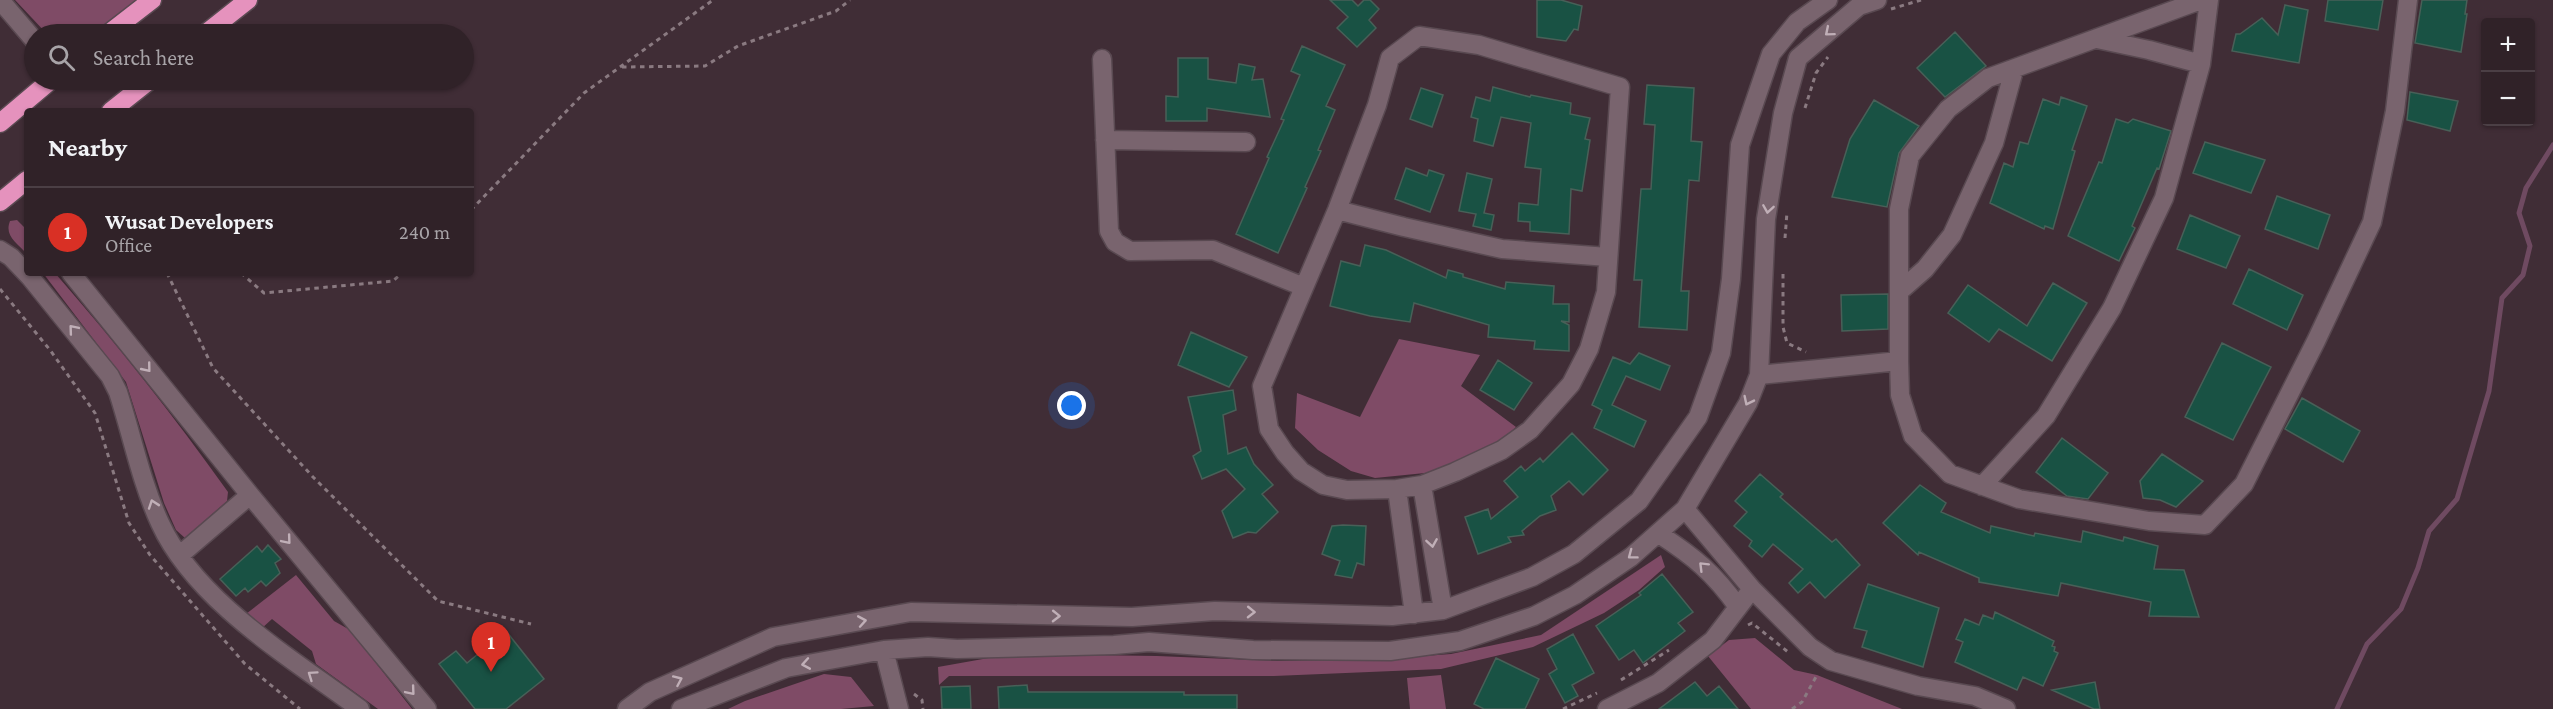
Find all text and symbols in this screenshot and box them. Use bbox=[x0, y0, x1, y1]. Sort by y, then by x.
map controls bbox=[2481, 18, 2535, 126]
button: + bbox=[2481, 18, 2535, 72]
search box bbox=[24, 24, 474, 90]
one-way arrow bbox=[1825, 24, 1836, 35]
icon: search bbox=[45, 41, 78, 74]
text: Search here bbox=[93, 45, 194, 70]
button: − bbox=[2481, 72, 2535, 126]
text: Nearby bbox=[48, 133, 127, 162]
one-way arrow bbox=[1762, 204, 1775, 214]
text: Wusat Developers bbox=[105, 209, 273, 234]
text: 1 bbox=[64, 221, 71, 243]
text: 240 m bbox=[399, 221, 450, 243]
text: Office bbox=[105, 234, 152, 256]
one-way arrow bbox=[69, 325, 80, 336]
one-way arrow bbox=[140, 361, 151, 372]
your location bbox=[1057, 391, 1086, 420]
one-way arrow bbox=[1743, 395, 1755, 406]
one-way arrow bbox=[148, 499, 161, 510]
one-way arrow bbox=[280, 534, 291, 545]
one-way arrow bbox=[1425, 538, 1437, 547]
one-way arrow bbox=[1628, 548, 1639, 559]
one-way arrow bbox=[1699, 562, 1710, 573]
one-way arrow bbox=[1246, 606, 1255, 619]
one-way arrow bbox=[1051, 609, 1060, 622]
one-way arrow bbox=[856, 615, 866, 628]
pin: 1 bbox=[472, 622, 510, 672]
one-way arrow bbox=[801, 657, 811, 670]
one-way arrow bbox=[308, 671, 319, 682]
one-way arrow bbox=[671, 675, 682, 687]
one-way arrow bbox=[404, 684, 415, 695]

